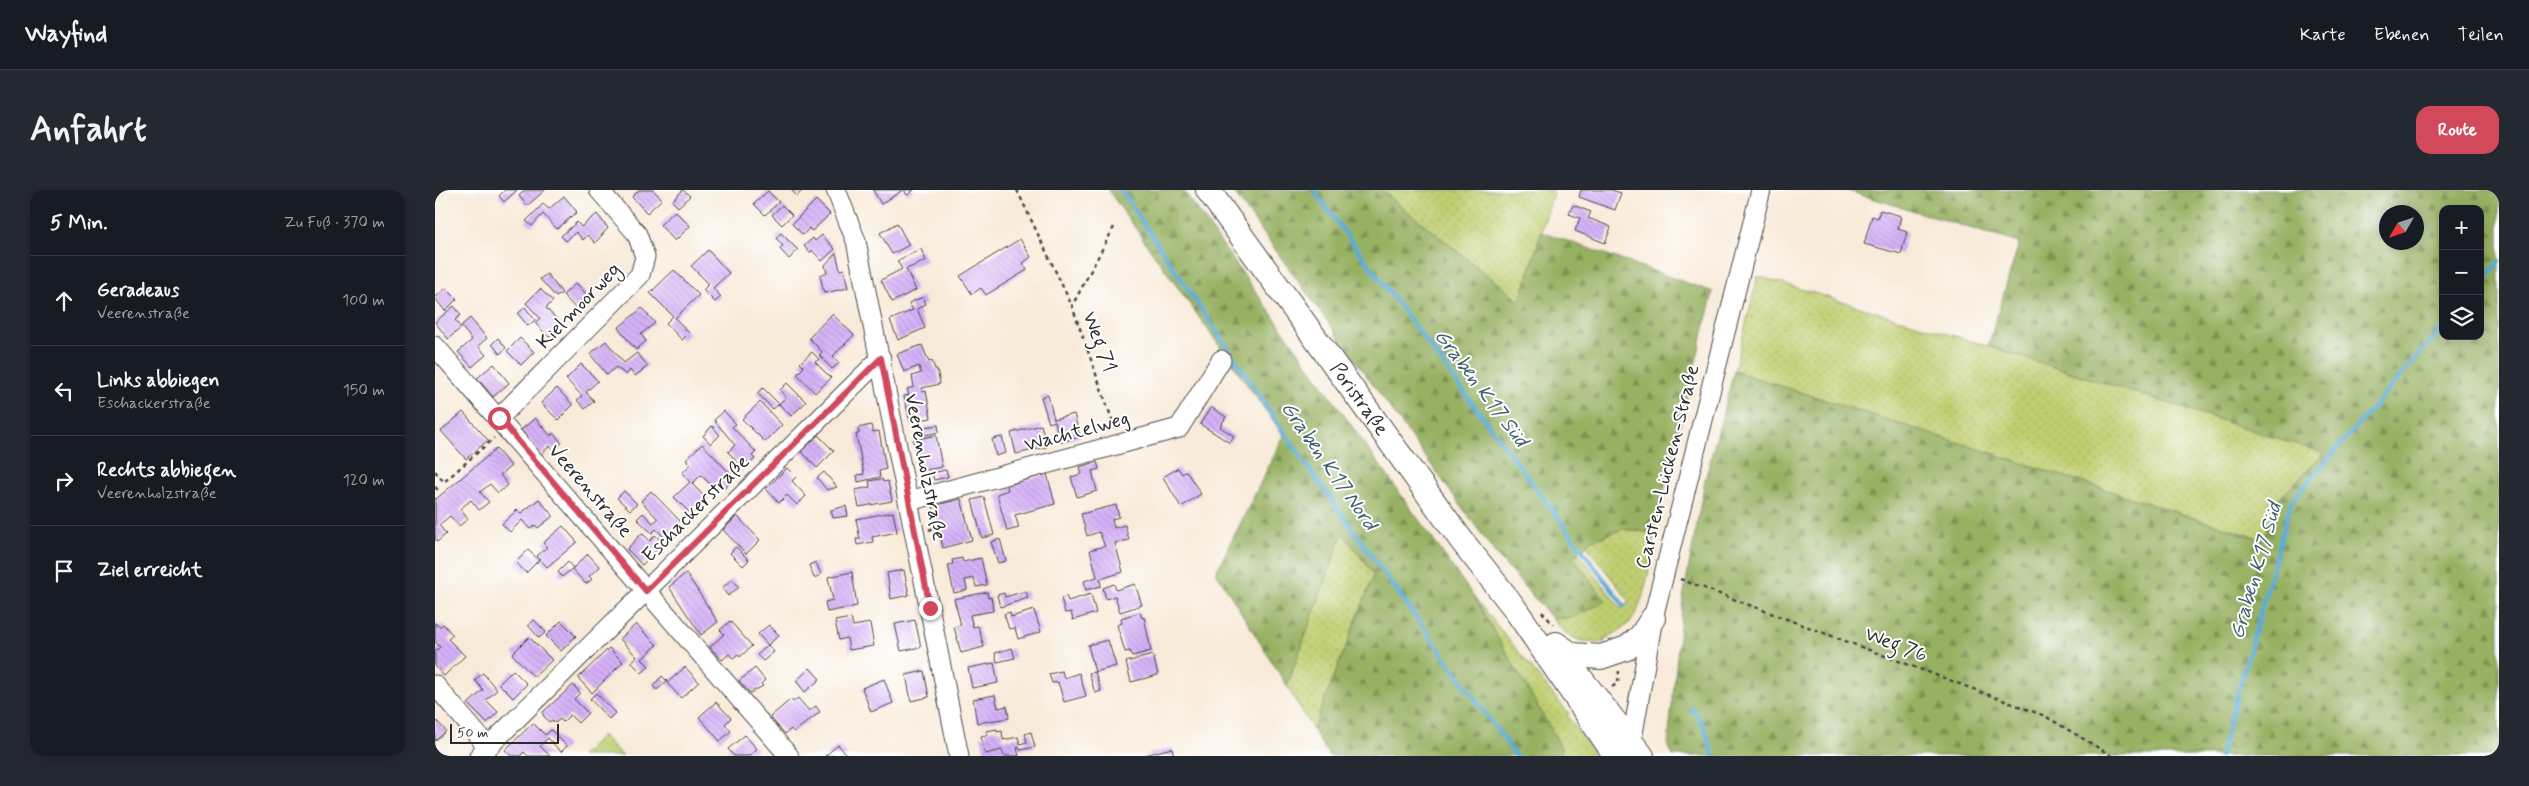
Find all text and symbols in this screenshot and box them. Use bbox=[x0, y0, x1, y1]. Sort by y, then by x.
text: Wayfind bbox=[25, 19, 107, 50]
text: Karte bbox=[2300, 23, 2346, 47]
text: Ebenen bbox=[2374, 23, 2430, 47]
text: Teilen bbox=[2458, 23, 2504, 47]
button: Route bbox=[2416, 106, 2499, 154]
text: Anfahrt bbox=[30, 107, 147, 153]
north arrow bbox=[2379, 205, 2424, 250]
map controls bbox=[2439, 205, 2484, 340]
button: + bbox=[2439, 205, 2484, 250]
text: 5 Min. bbox=[50, 209, 108, 237]
text: Zu Fuß · 370 m bbox=[284, 212, 385, 233]
button: − bbox=[2439, 250, 2484, 295]
street label: Kielmoorweg bbox=[531, 257, 628, 356]
text: Geradeaus bbox=[97, 278, 179, 303]
icon: ahead bbox=[50, 287, 78, 315]
text: 100 m bbox=[342, 290, 385, 311]
button: layers bbox=[2439, 295, 2484, 340]
text: Veerenstraße bbox=[97, 303, 190, 324]
street label: Weg 71 bbox=[1074, 308, 1122, 377]
water label: Graben K17 Süd bbox=[1427, 323, 1536, 455]
street label: Poristraße bbox=[1324, 357, 1395, 441]
street label: Carsten-Lücken-Straße bbox=[1630, 362, 1707, 572]
text: Links abbiegen bbox=[97, 368, 219, 393]
icon: left bbox=[50, 377, 78, 405]
text: 150 m bbox=[343, 380, 385, 401]
street label: Veerenholzstraße bbox=[897, 391, 953, 543]
text: Eschackerstraße bbox=[97, 393, 211, 414]
water label: Graben K17 Nord bbox=[1274, 396, 1385, 538]
street label: Wachtelweg bbox=[1022, 405, 1132, 459]
route start bbox=[488, 407, 511, 430]
street label: Veerenstraße bbox=[542, 438, 638, 544]
street label: Eschackerstraße bbox=[636, 449, 756, 569]
text: Rechts abbiegen bbox=[97, 458, 236, 483]
icon: right bbox=[50, 467, 78, 495]
text: 120 m bbox=[343, 470, 385, 491]
text: Veerenholzstraße bbox=[97, 483, 217, 504]
water label: Graben K17 Süd bbox=[2223, 497, 2290, 643]
icon: arrive bbox=[50, 557, 78, 585]
text: Ziel erreicht bbox=[97, 558, 202, 583]
route end bbox=[919, 597, 942, 620]
street label: Weg 76 bbox=[1860, 621, 1931, 671]
scale bar bbox=[450, 721, 559, 744]
text: 50 m bbox=[457, 724, 488, 742]

